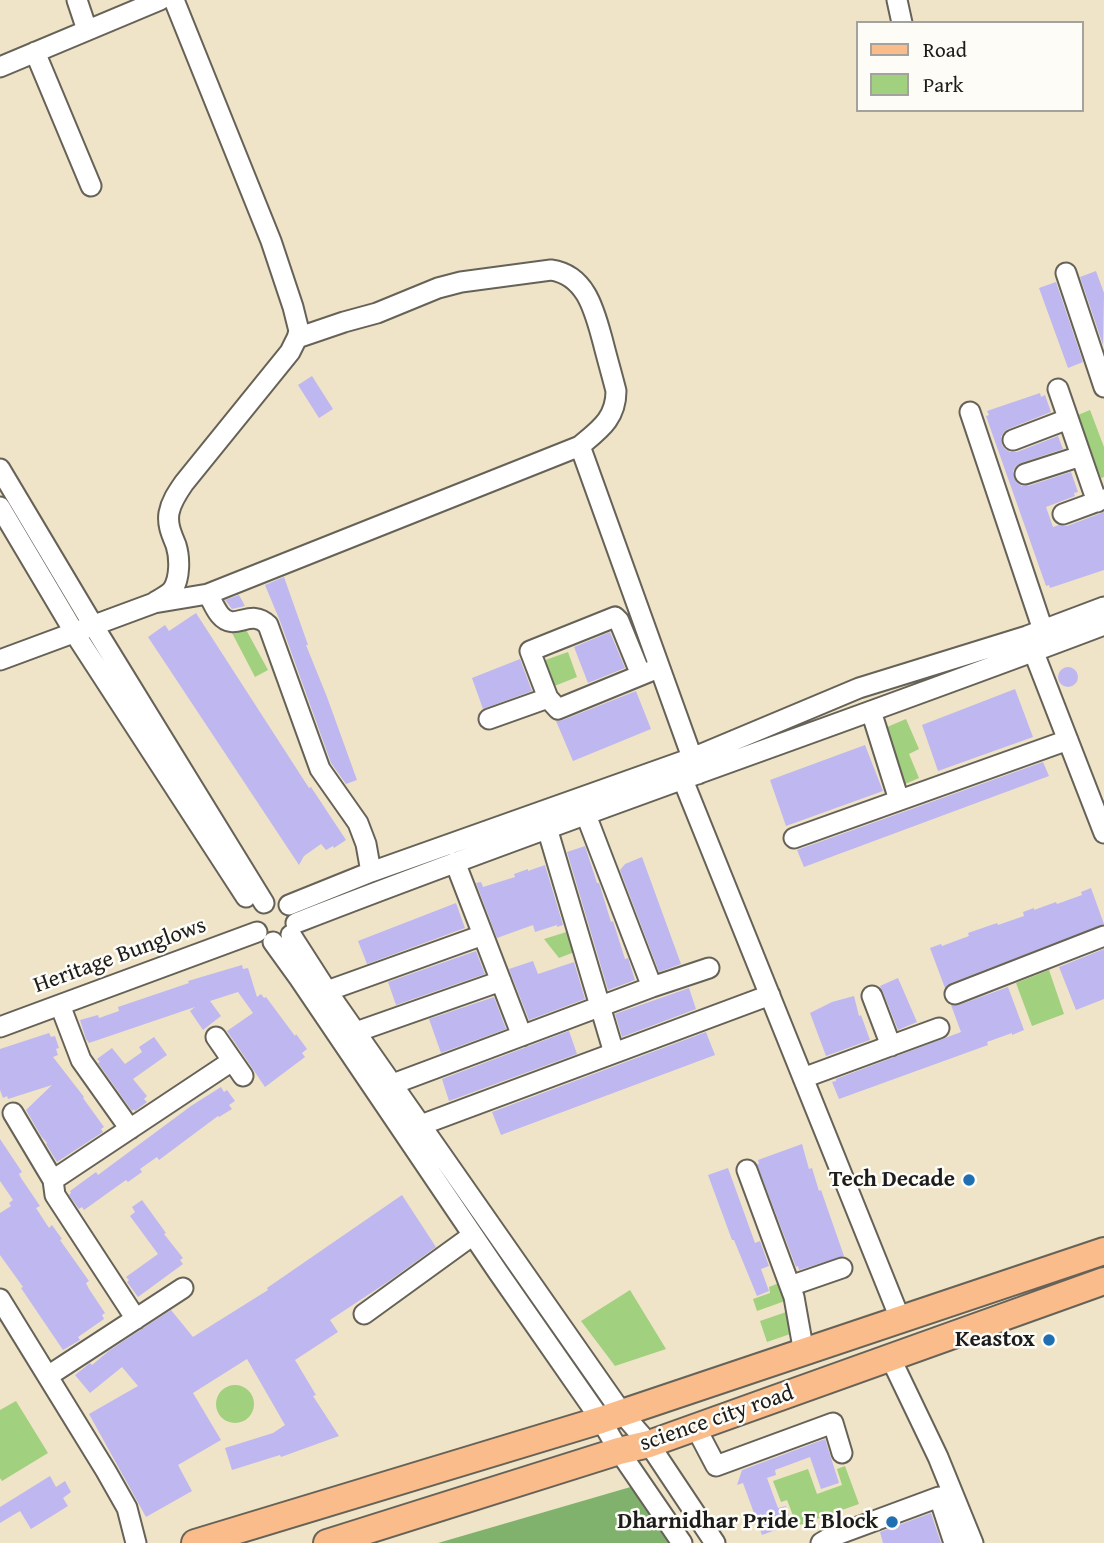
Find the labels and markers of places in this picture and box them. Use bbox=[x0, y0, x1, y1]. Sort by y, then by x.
place label: Tech Decade bbox=[829, 1166, 955, 1194]
marker: Tech Decade bbox=[961, 1172, 977, 1188]
place label: Keastox bbox=[955, 1326, 1035, 1354]
marker: Keastox bbox=[1041, 1332, 1057, 1348]
place label: Dharnidhar Pride E Block bbox=[617, 1508, 878, 1536]
marker: Dharnidhar Pride E Block bbox=[884, 1514, 900, 1530]

